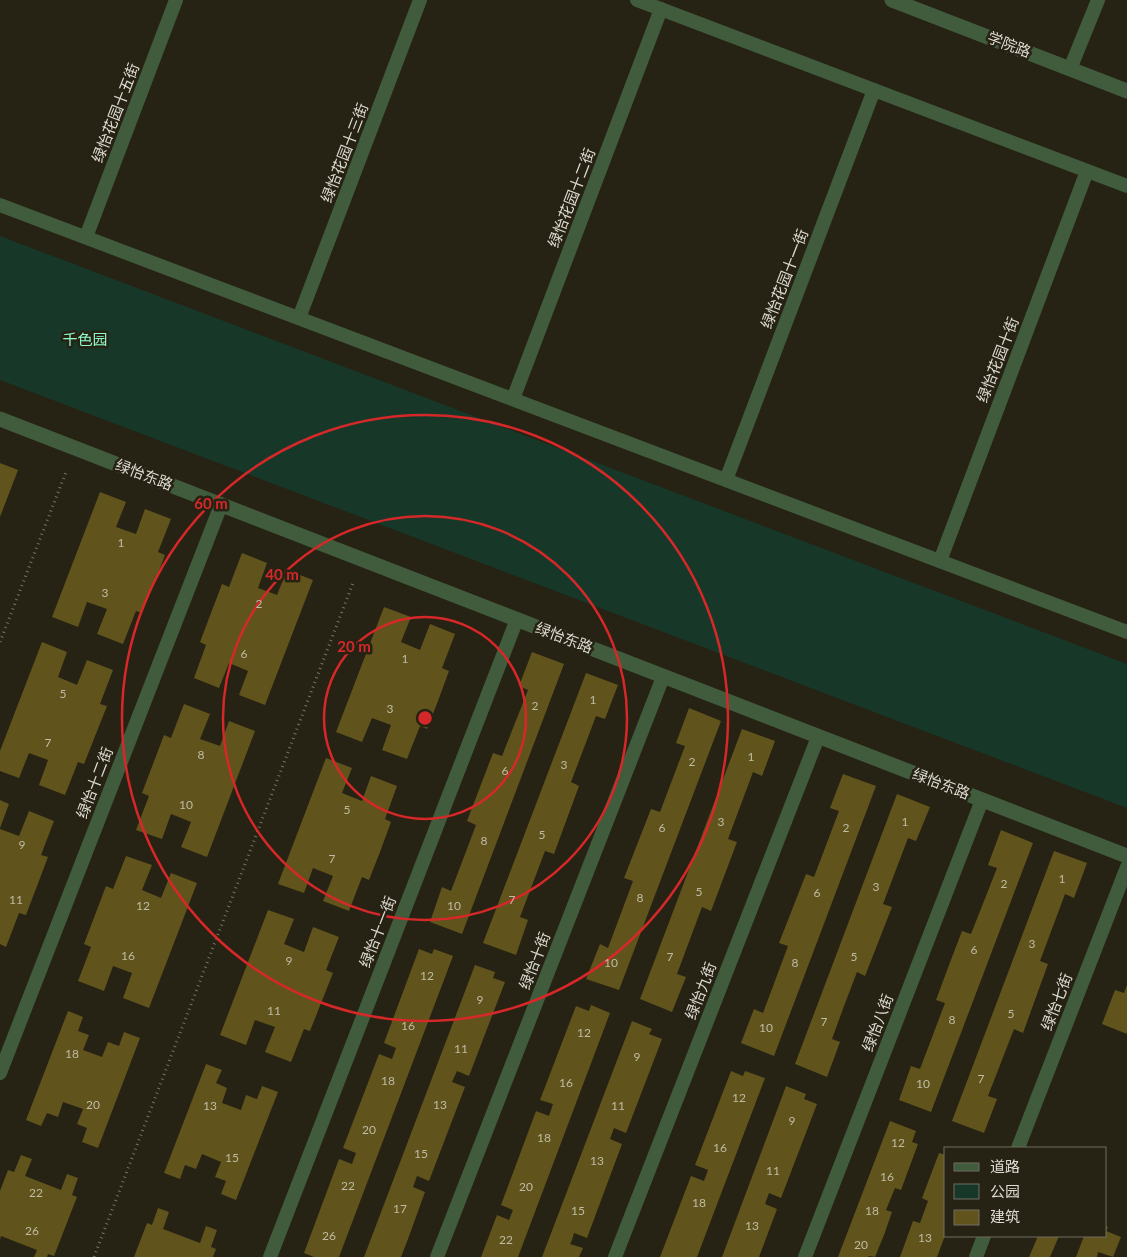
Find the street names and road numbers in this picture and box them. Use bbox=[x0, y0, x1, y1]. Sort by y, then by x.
street label: 学院路 bbox=[985, 28, 1034, 61]
street label: 绿怡花园十五街 bbox=[88, 60, 142, 165]
street label: 绿怡花园十三街 bbox=[317, 100, 371, 205]
street label: 绿怡花园十二街 bbox=[544, 145, 598, 250]
street label: 绿怡花园十一街 bbox=[757, 226, 811, 331]
street label: 绿怡花园十街 bbox=[973, 314, 1022, 405]
street label: 绿怡东路 bbox=[113, 455, 176, 493]
street label: 绿怡东路 bbox=[533, 618, 596, 656]
street label: 绿怡十二街 bbox=[72, 744, 116, 821]
street label: 绿怡东路 bbox=[910, 764, 973, 802]
street label: 绿怡十一街 bbox=[355, 893, 399, 970]
street label: 绿怡十街 bbox=[515, 929, 553, 992]
street label: 绿怡九街 bbox=[681, 959, 719, 1022]
street label: 绿怡七街 bbox=[1037, 970, 1075, 1033]
street label: 绿怡八街 bbox=[858, 991, 896, 1054]

